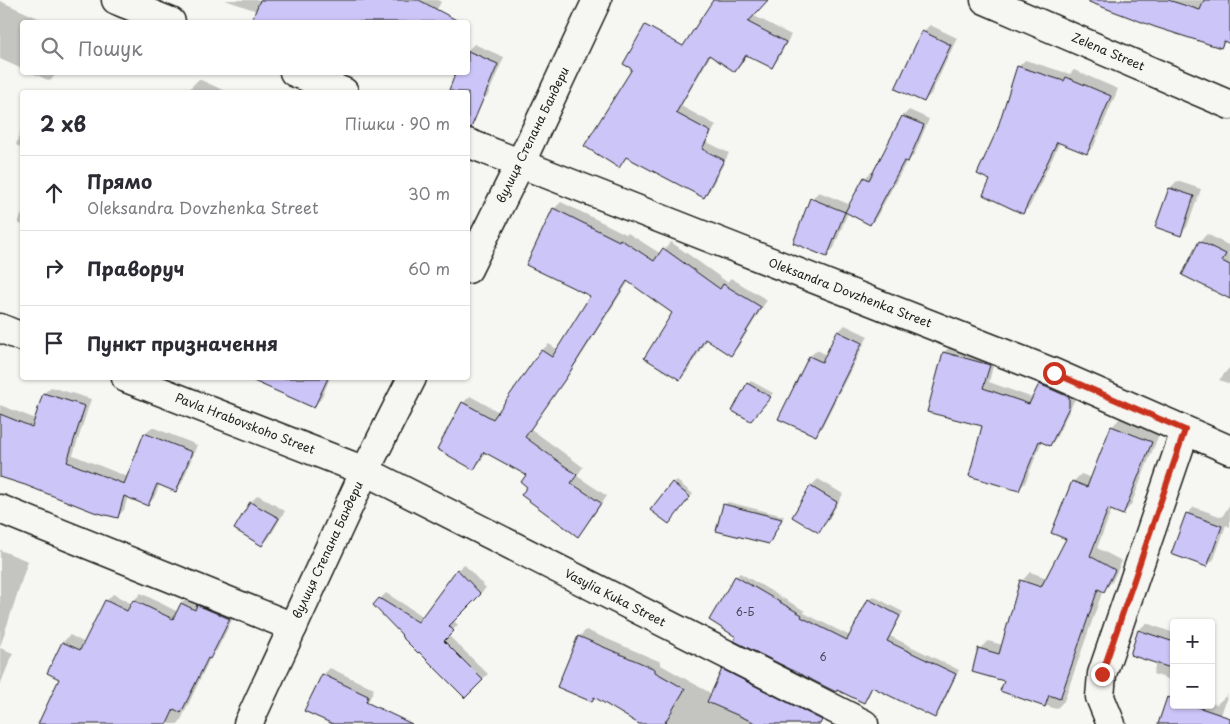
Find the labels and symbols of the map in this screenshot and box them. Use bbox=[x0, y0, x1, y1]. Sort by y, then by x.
street label: Zelena Street bbox=[1069, 28, 1148, 75]
street label: вулиця Степана Бандери bbox=[491, 63, 573, 206]
street label: Oleksandra Dovzhenka Street bbox=[766, 253, 935, 332]
route start bbox=[1043, 362, 1066, 385]
street label: Pavla Hrabovskoho Street bbox=[173, 388, 318, 458]
street label: вулиця Степана Бандери bbox=[287, 478, 367, 621]
street label: Vasylia Kuka Street bbox=[562, 564, 669, 631]
house number: 6-Б bbox=[736, 604, 755, 619]
house number: 6 bbox=[819, 649, 827, 664]
route end bbox=[1091, 663, 1114, 686]

